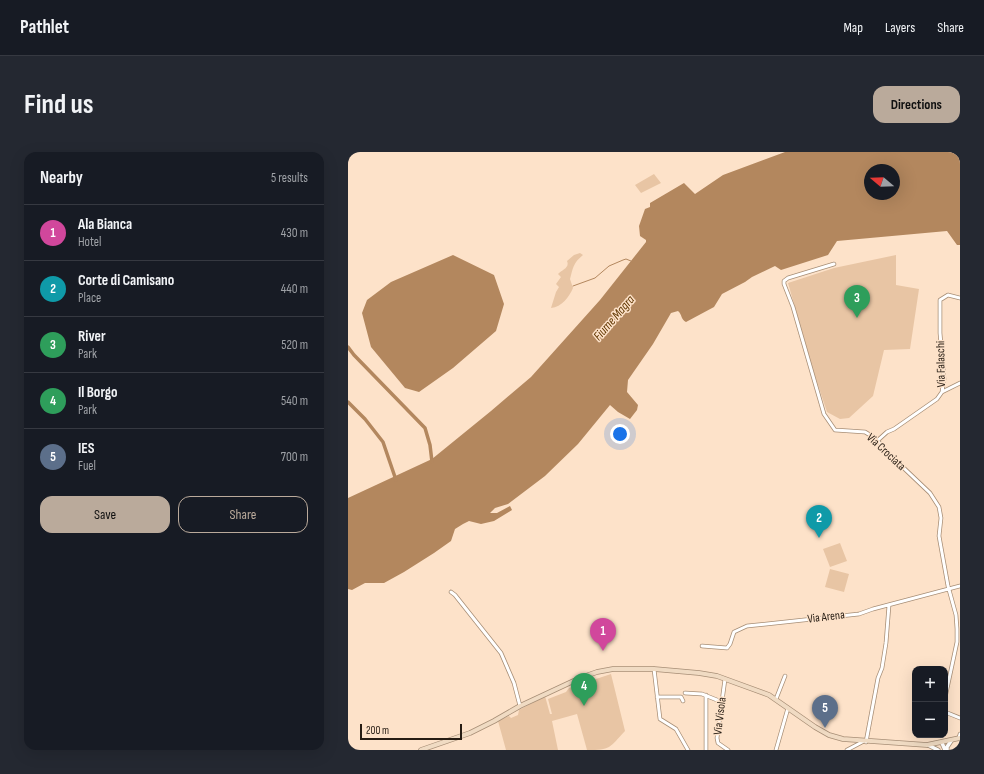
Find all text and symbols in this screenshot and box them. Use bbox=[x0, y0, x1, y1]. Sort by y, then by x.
text: Pathlet bbox=[20, 16, 69, 39]
text: Map bbox=[843, 19, 863, 36]
text: Layers bbox=[885, 19, 915, 36]
text: Share bbox=[937, 19, 964, 36]
button: Directions bbox=[873, 86, 960, 123]
text: Find us bbox=[24, 88, 93, 121]
north arrow bbox=[864, 164, 900, 200]
text: Nearby bbox=[40, 168, 83, 188]
text: 5 results bbox=[271, 170, 308, 186]
text: Ala Bianca bbox=[78, 215, 132, 234]
text: 1 bbox=[50, 225, 56, 241]
text: 430 m bbox=[281, 225, 308, 241]
text: Hotel bbox=[78, 234, 102, 250]
text: Corte di Camisano bbox=[78, 271, 174, 290]
text: 2 bbox=[50, 281, 56, 297]
text: 440 m bbox=[281, 281, 308, 297]
pin: 3 bbox=[844, 285, 870, 318]
text: Place bbox=[78, 290, 101, 306]
water label: Fiume Magra bbox=[590, 292, 639, 344]
text: River bbox=[78, 327, 106, 346]
text: 3 bbox=[50, 337, 56, 353]
text: 520 m bbox=[281, 337, 308, 353]
street label: Via Falaschi bbox=[933, 341, 949, 387]
text: Park bbox=[78, 346, 97, 362]
text: Il Borgo bbox=[78, 383, 117, 402]
text: 4 bbox=[50, 393, 56, 409]
text: 540 m bbox=[281, 393, 308, 409]
text: Park bbox=[78, 402, 97, 418]
your location bbox=[610, 424, 630, 444]
street label: Via Crociata bbox=[863, 430, 909, 474]
text: IES bbox=[78, 439, 95, 458]
text: 5 bbox=[50, 449, 56, 465]
text: 700 m bbox=[281, 449, 308, 465]
text: Fuel bbox=[78, 458, 96, 474]
button: Save bbox=[40, 496, 170, 533]
button: Share bbox=[178, 496, 308, 533]
pin: 2 bbox=[806, 505, 832, 538]
street label: Via Arena bbox=[807, 607, 846, 627]
pin: 1 bbox=[590, 618, 616, 651]
map controls bbox=[912, 666, 948, 738]
button: + bbox=[912, 666, 948, 702]
pin: 4 bbox=[571, 673, 597, 706]
pin: 5 bbox=[812, 695, 838, 728]
street label: Via Visola bbox=[710, 696, 730, 736]
button: − bbox=[912, 702, 948, 738]
scale bar bbox=[360, 722, 462, 741]
text: 200 m bbox=[366, 724, 389, 737]

